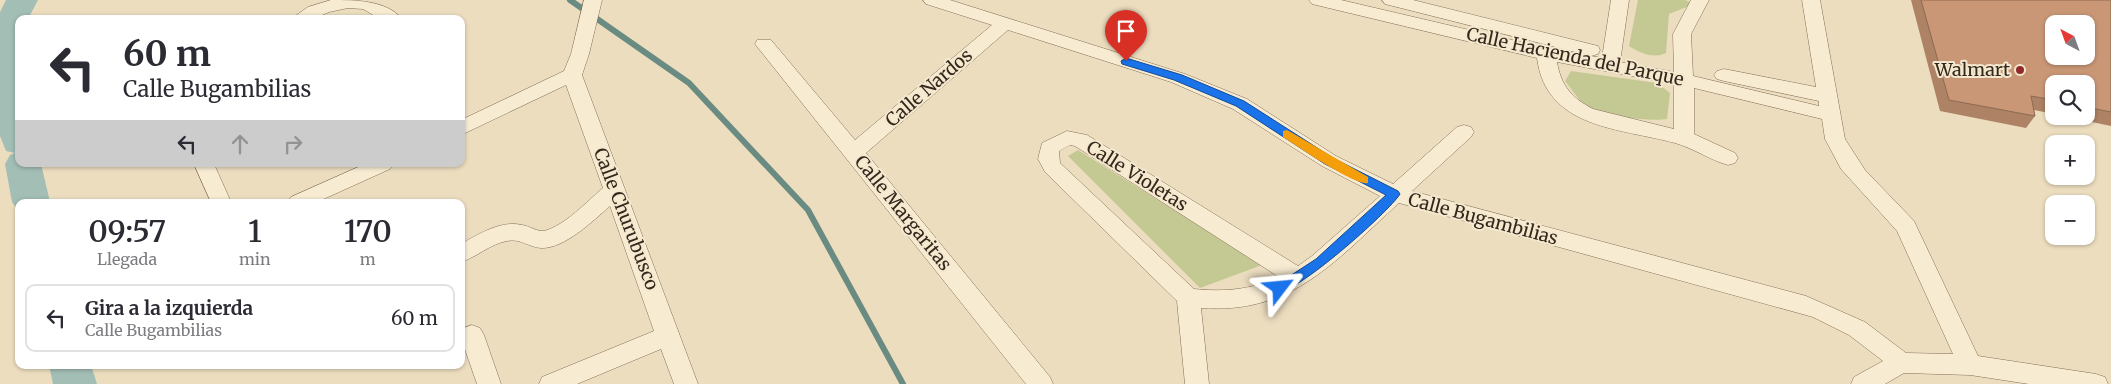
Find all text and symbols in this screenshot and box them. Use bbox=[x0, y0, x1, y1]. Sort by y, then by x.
pin bbox=[1105, 10, 1147, 61]
north arrow bbox=[2045, 15, 2095, 65]
map controls bbox=[2045, 15, 2095, 245]
icon: arrive bbox=[1112, 17, 1140, 45]
street label: Calle Hacienda del Parque bbox=[1464, 22, 1686, 91]
text: 60 m bbox=[123, 32, 211, 76]
icon: left bbox=[40, 35, 105, 100]
street label: Calle Nardos bbox=[881, 44, 977, 132]
place label: Walmart bbox=[1934, 58, 2010, 81]
marker: Walmart bbox=[2014, 64, 2026, 76]
text: Calle Bugambilias bbox=[123, 75, 311, 103]
button: search bbox=[2045, 75, 2095, 125]
icon: left bbox=[173, 130, 201, 158]
icon: ahead bbox=[226, 130, 254, 158]
icon: right bbox=[279, 130, 307, 158]
street label: Calle Violetas bbox=[1082, 135, 1192, 216]
button: + bbox=[2045, 135, 2095, 185]
street label: Calle Churubusco bbox=[589, 145, 664, 293]
street label: Calle Margaritas bbox=[850, 150, 957, 275]
street label: Calle Bugambilias bbox=[1406, 187, 1561, 250]
button: − bbox=[2045, 195, 2095, 245]
text: 09:57 bbox=[88, 212, 166, 250]
text: 1 bbox=[248, 212, 262, 250]
text: 170 bbox=[344, 212, 392, 250]
text: Llegada bbox=[97, 249, 157, 269]
text: min bbox=[239, 249, 271, 269]
text: m bbox=[360, 249, 376, 269]
position arrow bbox=[1253, 261, 1305, 313]
text: Gira a la izquierda bbox=[85, 296, 253, 320]
icon: left bbox=[42, 304, 70, 332]
text: 60 m bbox=[391, 306, 438, 330]
text: Calle Bugambilias bbox=[85, 320, 222, 340]

